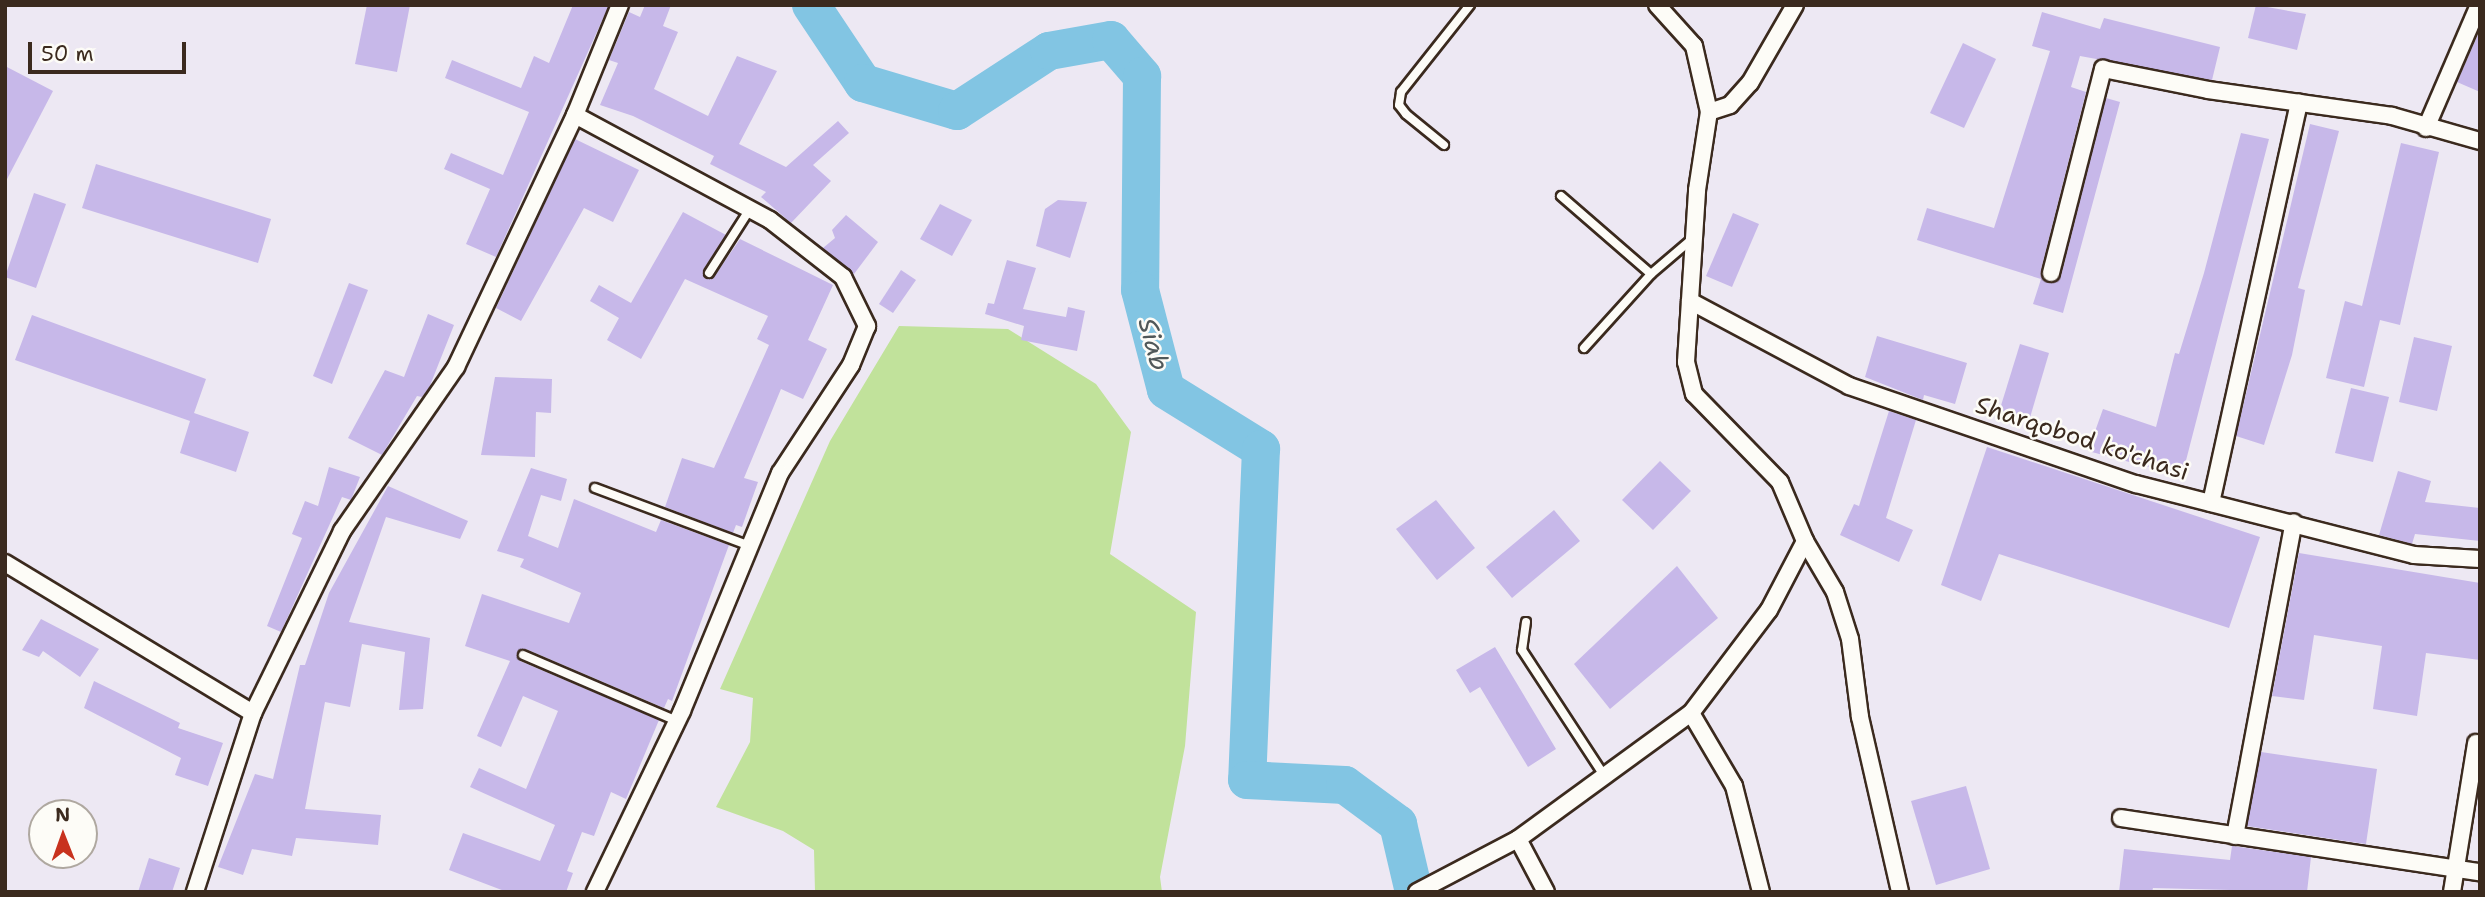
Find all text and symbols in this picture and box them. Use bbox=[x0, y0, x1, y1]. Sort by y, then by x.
scale bar bbox=[32, 28, 189, 72]
text: 50 m bbox=[41, 40, 94, 68]
water label: Siab bbox=[1132, 314, 1176, 374]
street label: Sharqobod ko'chasi bbox=[1972, 391, 2192, 487]
north arrow bbox=[28, 799, 98, 869]
text: N bbox=[55, 802, 70, 827]

